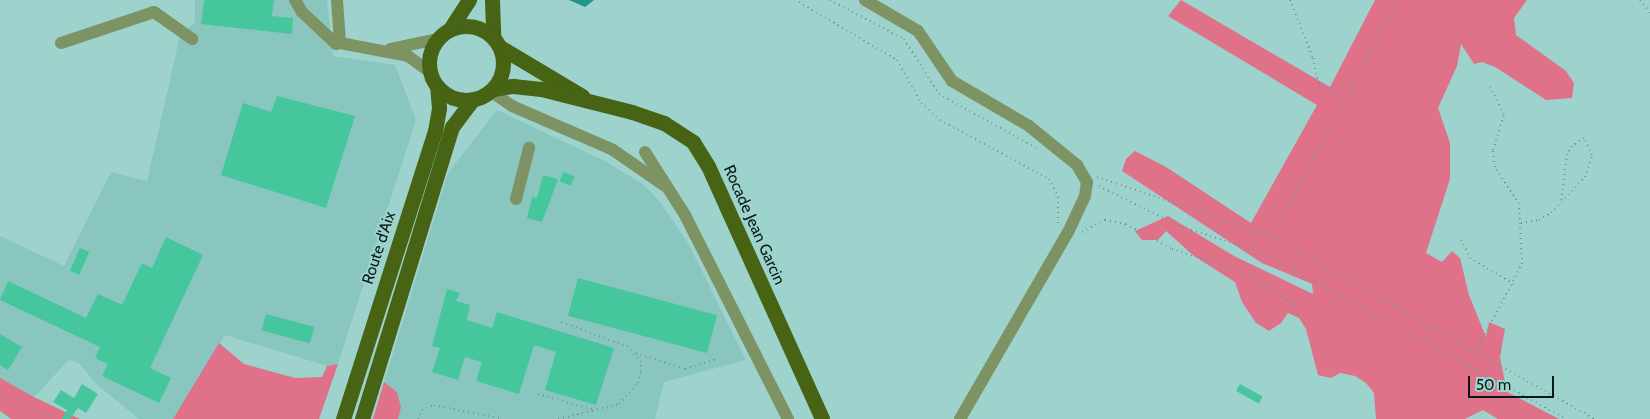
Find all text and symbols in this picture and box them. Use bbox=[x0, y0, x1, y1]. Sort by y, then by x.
street label: Rocade Jean Garcin bbox=[719, 162, 789, 288]
street label: Route d'Aix bbox=[358, 209, 400, 287]
scale bar bbox=[1470, 366, 1556, 398]
text: 50 m bbox=[1476, 376, 1511, 394]

